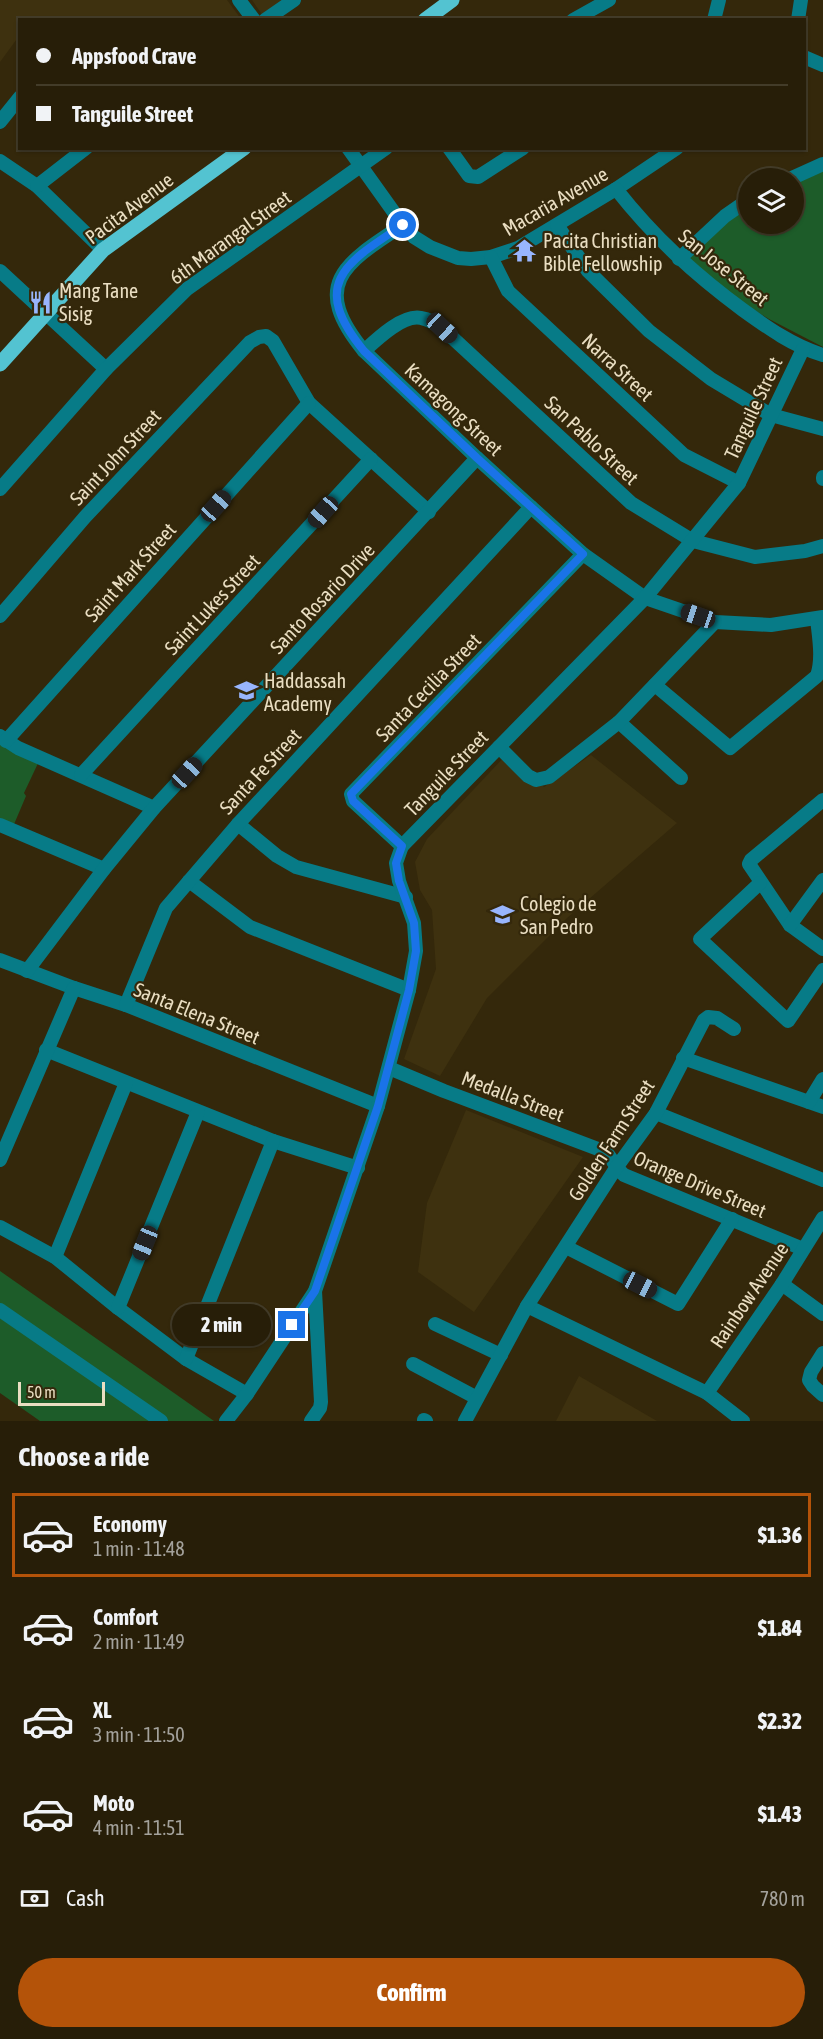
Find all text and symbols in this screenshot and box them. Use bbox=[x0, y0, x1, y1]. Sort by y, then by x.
text: Appsfood Crave bbox=[72, 43, 197, 69]
text: Tanguile Street bbox=[72, 101, 193, 127]
street label: Macaria Avenue bbox=[498, 162, 612, 240]
street label: Pacita Avenue bbox=[81, 168, 177, 248]
map controls bbox=[738, 168, 804, 234]
button: layers bbox=[738, 168, 804, 234]
street label: 6th Marangal Street bbox=[165, 185, 295, 289]
route start bbox=[389, 211, 416, 238]
street label: San Jose Street bbox=[675, 224, 774, 310]
place label: Pacita Christian Bible Fellowship bbox=[543, 229, 663, 275]
temple icon: Pacita Christian Bible Fellowship bbox=[512, 238, 538, 264]
place label: Mang Tane Sisig bbox=[59, 279, 138, 325]
restaurant icon: Mang Tane Sisig bbox=[28, 289, 54, 315]
car bbox=[423, 309, 461, 347]
street label: Narra Street bbox=[578, 328, 658, 406]
street label: Tanguile Street bbox=[719, 353, 787, 463]
street label: Kamagong Street bbox=[400, 358, 508, 460]
street label: San Pablo Street bbox=[540, 391, 644, 489]
street label: Saint John Street bbox=[65, 404, 165, 510]
car bbox=[197, 487, 235, 525]
car bbox=[304, 493, 342, 531]
street label: Saint Mark Street bbox=[80, 518, 180, 626]
street label: Santo Rosario Drive bbox=[265, 538, 379, 658]
street label: Saint Lukes Street bbox=[160, 549, 265, 659]
car bbox=[678, 602, 718, 630]
street label: Santa Cecilia Street bbox=[371, 628, 485, 746]
place label: Haddassah Academy bbox=[264, 669, 346, 715]
school or university icon: Haddassah Academy bbox=[233, 678, 259, 704]
street label: Santa Fe Street bbox=[215, 723, 306, 819]
street label: Tanguile Street bbox=[400, 725, 493, 821]
car bbox=[168, 754, 206, 792]
place label: Colegio de San Pedro bbox=[520, 892, 596, 938]
school or university icon: Colegio de San Pedro bbox=[489, 901, 515, 927]
street label: Santa Elena Street bbox=[131, 977, 263, 1049]
street label: Medalla Street bbox=[459, 1066, 568, 1126]
street label: Golden Farm Street bbox=[563, 1075, 659, 1205]
street label: Orange Drive Street bbox=[630, 1146, 770, 1222]
car bbox=[130, 1223, 160, 1263]
street label: Rainbow Avenue bbox=[705, 1238, 793, 1352]
car bbox=[620, 1269, 660, 1301]
callout: 2 min bbox=[172, 1304, 271, 1346]
route end bbox=[278, 1311, 305, 1338]
text: 2 min bbox=[201, 1313, 242, 1336]
scale bar bbox=[18, 1379, 105, 1406]
text: 50 m bbox=[27, 1383, 56, 1401]
text: Choose a ride bbox=[18, 1441, 150, 1472]
icon: car bbox=[21, 1508, 75, 1562]
text: Economy bbox=[93, 1511, 167, 1537]
text: $1.36 bbox=[758, 1522, 802, 1548]
text: 1 min · 11:48 bbox=[93, 1537, 185, 1560]
icon: car bbox=[21, 1601, 75, 1655]
text: Comfort bbox=[93, 1604, 158, 1630]
text: $1.84 bbox=[758, 1615, 802, 1641]
text: 2 min · 11:49 bbox=[93, 1630, 185, 1653]
icon: car bbox=[21, 1694, 75, 1748]
text: XL bbox=[93, 1697, 111, 1723]
text: $2.32 bbox=[758, 1708, 802, 1734]
text: 3 min · 11:50 bbox=[93, 1723, 185, 1746]
icon: car bbox=[21, 1787, 75, 1841]
text: Moto bbox=[93, 1790, 135, 1816]
text: $1.43 bbox=[758, 1801, 802, 1827]
text: 4 min · 11:51 bbox=[93, 1816, 185, 1839]
icon: cash bbox=[18, 1882, 51, 1915]
text: Cash bbox=[66, 1885, 105, 1911]
text: 780 m bbox=[760, 1887, 805, 1910]
button: Confirm bbox=[18, 1958, 805, 2027]

